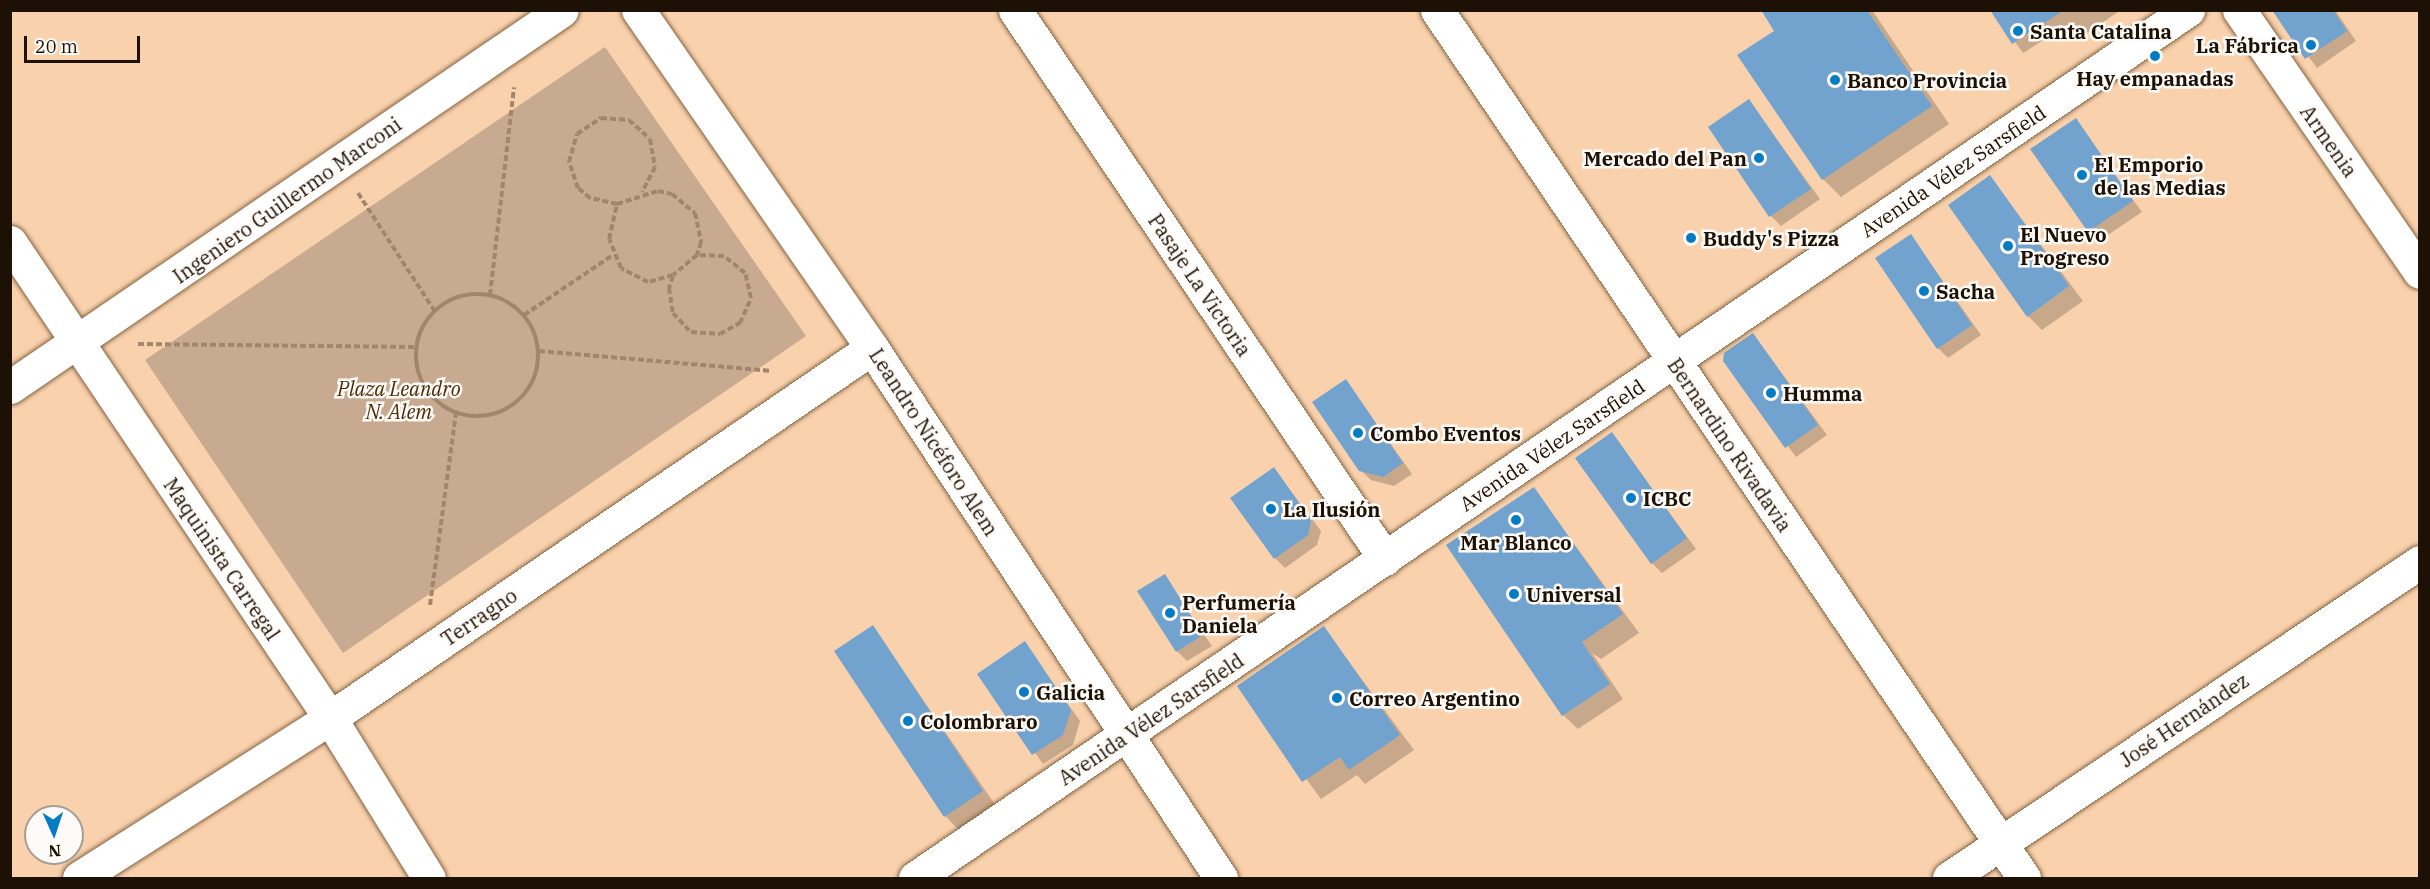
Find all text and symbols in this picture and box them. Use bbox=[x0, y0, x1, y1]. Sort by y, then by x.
place label: Santa Catalina bbox=[2030, 19, 2172, 43]
scale bar bbox=[27, 24, 142, 62]
marker: Santa Catalina bbox=[2011, 24, 2025, 38]
place label: La Fábrica bbox=[2196, 33, 2299, 57]
text: 20 m bbox=[35, 35, 78, 58]
marker: La Fábrica bbox=[2304, 38, 2318, 52]
marker: Hay empanadas bbox=[2148, 49, 2162, 63]
place label: Hay empanadas bbox=[2076, 66, 2234, 90]
place label: Banco Provincia bbox=[1847, 68, 2007, 92]
marker: Banco Provincia bbox=[1828, 73, 1842, 87]
street label: Avenida Vélez Sarsfield bbox=[1856, 100, 2050, 242]
street label: Armenia bbox=[2296, 100, 2362, 182]
street label: Ingeniero Guillermo Marconi bbox=[168, 112, 406, 288]
place label: Mercado del Pan bbox=[1584, 146, 1747, 170]
marker: Mercado del Pan bbox=[1752, 151, 1766, 165]
place label: El Emporio de las Medias bbox=[2094, 152, 2226, 199]
marker: El Emporio de las Medias bbox=[2075, 168, 2089, 182]
street label: Pasaje La Victoria bbox=[1143, 209, 1257, 361]
place label: El Nuevo Progreso bbox=[2020, 222, 2109, 269]
place label: Buddy's Pizza bbox=[1703, 226, 1839, 250]
marker: Buddy's Pizza bbox=[1684, 231, 1698, 245]
marker: El Nuevo Progreso bbox=[2001, 239, 2015, 253]
place label: Sacha bbox=[1936, 279, 1995, 303]
marker: Sacha bbox=[1917, 284, 1931, 298]
street label: Leandro Nicéforo Alem bbox=[865, 344, 1003, 540]
street label: Bernardino Rivadavia bbox=[1663, 354, 1797, 536]
street label: Avenida Vélez Sarsfield bbox=[1455, 374, 1649, 516]
park label: Plaza Leandro N. Alem bbox=[337, 377, 461, 424]
place label: Humma bbox=[1783, 381, 1862, 405]
marker: Humma bbox=[1764, 386, 1778, 400]
place label: Combo Eventos bbox=[1370, 421, 1521, 445]
marker: Combo Eventos bbox=[1351, 426, 1365, 440]
street label: Maquinista Carregal bbox=[159, 473, 285, 645]
place label: ICBC bbox=[1643, 486, 1691, 510]
marker: ICBC bbox=[1624, 491, 1638, 505]
place label: La Ilusión bbox=[1283, 497, 1381, 521]
marker: La Ilusión bbox=[1264, 502, 1278, 516]
marker: Mar Blanco bbox=[1509, 513, 1523, 527]
place label: Mar Blanco bbox=[1460, 530, 1572, 554]
place label: Universal bbox=[1526, 582, 1622, 606]
street label: Terragno bbox=[437, 583, 521, 651]
marker: Universal bbox=[1507, 587, 1521, 601]
place label: Perfumería Daniela bbox=[1182, 590, 1296, 637]
marker: Perfumería Daniela bbox=[1163, 606, 1177, 620]
street label: Avenida Vélez Sarsfield bbox=[1054, 648, 1248, 790]
street label: José Hernández bbox=[2115, 668, 2253, 772]
place label: Galicia bbox=[1036, 680, 1105, 704]
marker: Galicia bbox=[1017, 685, 1031, 699]
place label: Correo Argentino bbox=[1349, 686, 1520, 710]
marker: Correo Argentino bbox=[1330, 691, 1344, 705]
place label: Colombraro bbox=[920, 709, 1038, 733]
marker: Colombraro bbox=[901, 714, 915, 728]
north arrow bbox=[24, 805, 84, 865]
text: N bbox=[48, 841, 62, 861]

